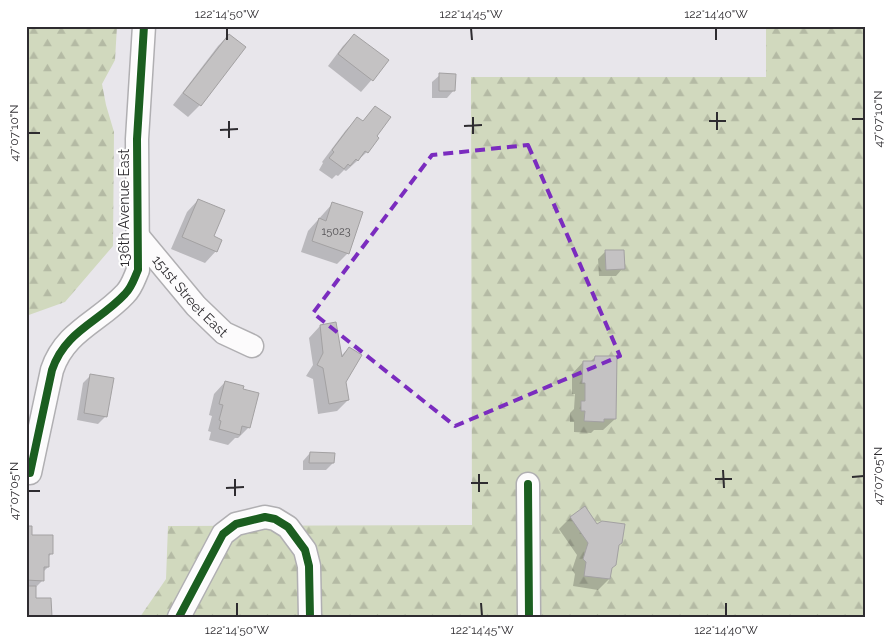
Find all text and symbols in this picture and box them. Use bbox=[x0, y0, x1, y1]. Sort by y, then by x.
text: 122°14'50"W bbox=[195, 7, 260, 21]
text: 122°14'45"W bbox=[440, 7, 503, 21]
text: 122°14'40"W bbox=[684, 7, 748, 21]
text: 47°07'10"N bbox=[871, 90, 885, 148]
text: 47°07'10"N bbox=[7, 104, 21, 162]
street label: 136th Avenue East bbox=[116, 149, 132, 267]
house number: 15023 bbox=[321, 225, 351, 238]
street label: 151st Street East bbox=[149, 252, 231, 340]
text: 47°07'05"N bbox=[871, 447, 885, 505]
text: 47°07'05"N bbox=[7, 462, 21, 520]
text: 122°14'50"W bbox=[205, 623, 270, 637]
text: 122°14'45"W bbox=[451, 623, 514, 637]
text: 122°14'40"W bbox=[694, 623, 758, 637]

